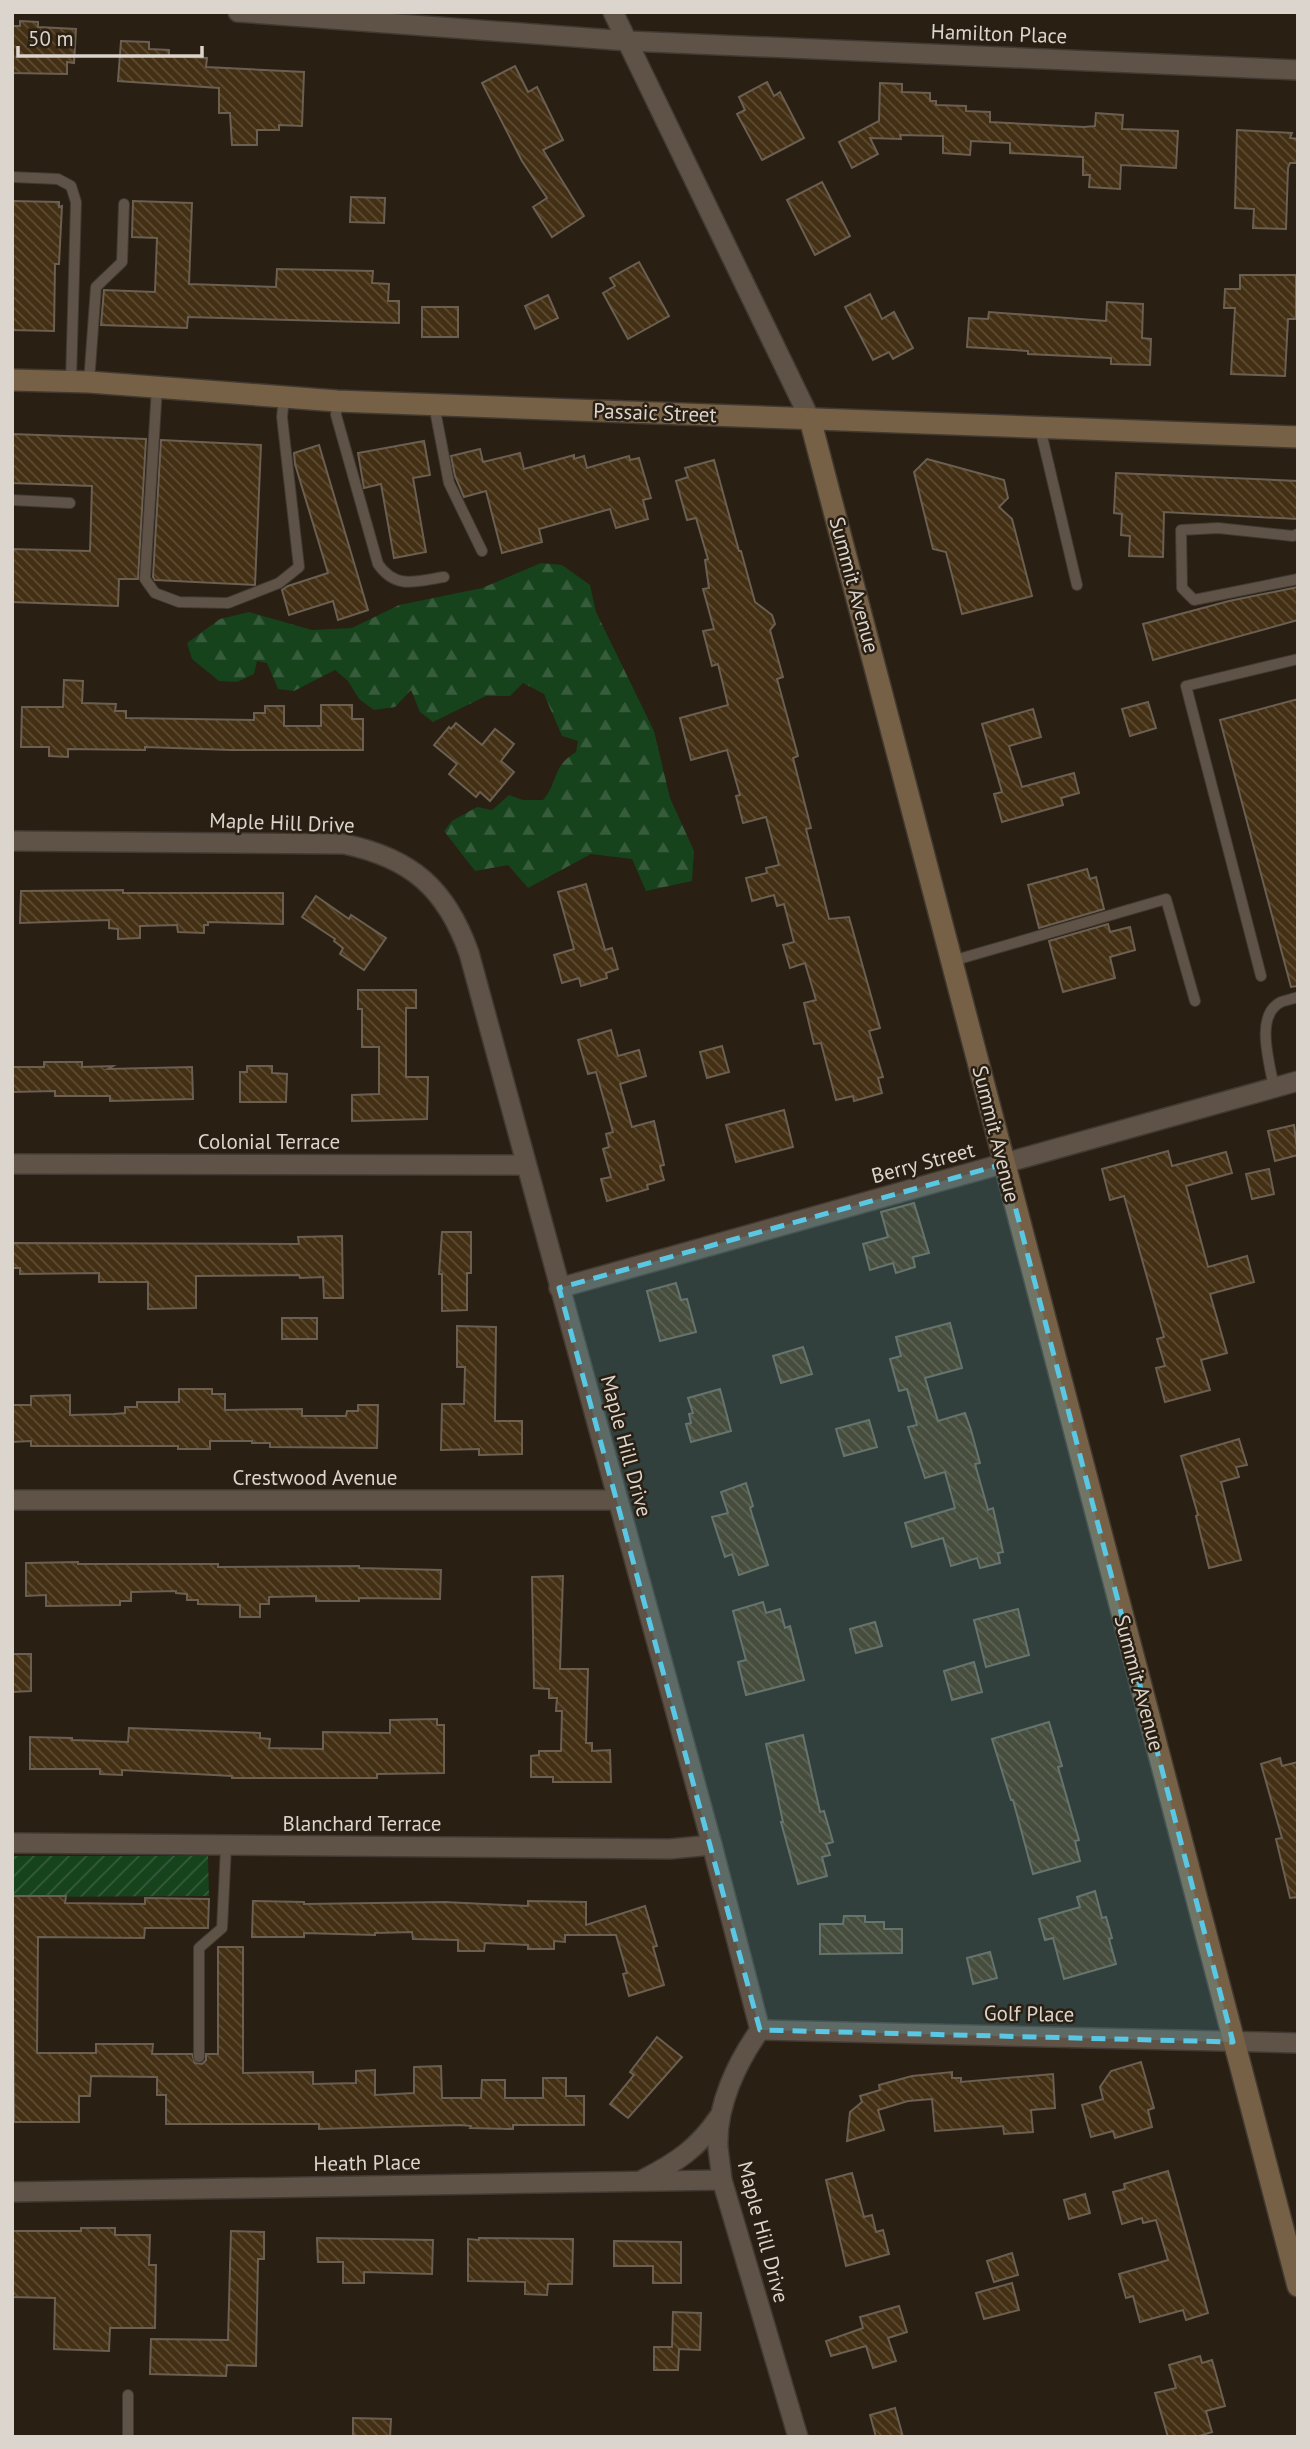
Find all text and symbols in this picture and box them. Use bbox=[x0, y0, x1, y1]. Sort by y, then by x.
scale bar bbox=[18, 14, 201, 58]
street label: Hamilton Place bbox=[930, 18, 1068, 49]
text: 50 m bbox=[28, 25, 74, 52]
street label: Passaic Street bbox=[593, 397, 717, 428]
street label: Summit Avenue bbox=[823, 514, 886, 656]
street label: Maple Hill Drive bbox=[209, 806, 355, 839]
street label: Summit Avenue bbox=[966, 1063, 1026, 1205]
street label: Colonial Terrace bbox=[198, 1128, 340, 1155]
street label: Berry Street bbox=[868, 1136, 977, 1189]
street label: Maple Hill Drive bbox=[595, 1372, 658, 1520]
street label: Crestwood Avenue bbox=[233, 1464, 397, 1491]
street label: Summit Avenue bbox=[1108, 1612, 1171, 1754]
street label: Blanchard Terrace bbox=[282, 1810, 442, 1837]
street label: Golf Place bbox=[984, 1999, 1074, 2028]
street label: Heath Place bbox=[313, 2148, 421, 2177]
street label: Maple Hill Drive bbox=[732, 2158, 795, 2306]

